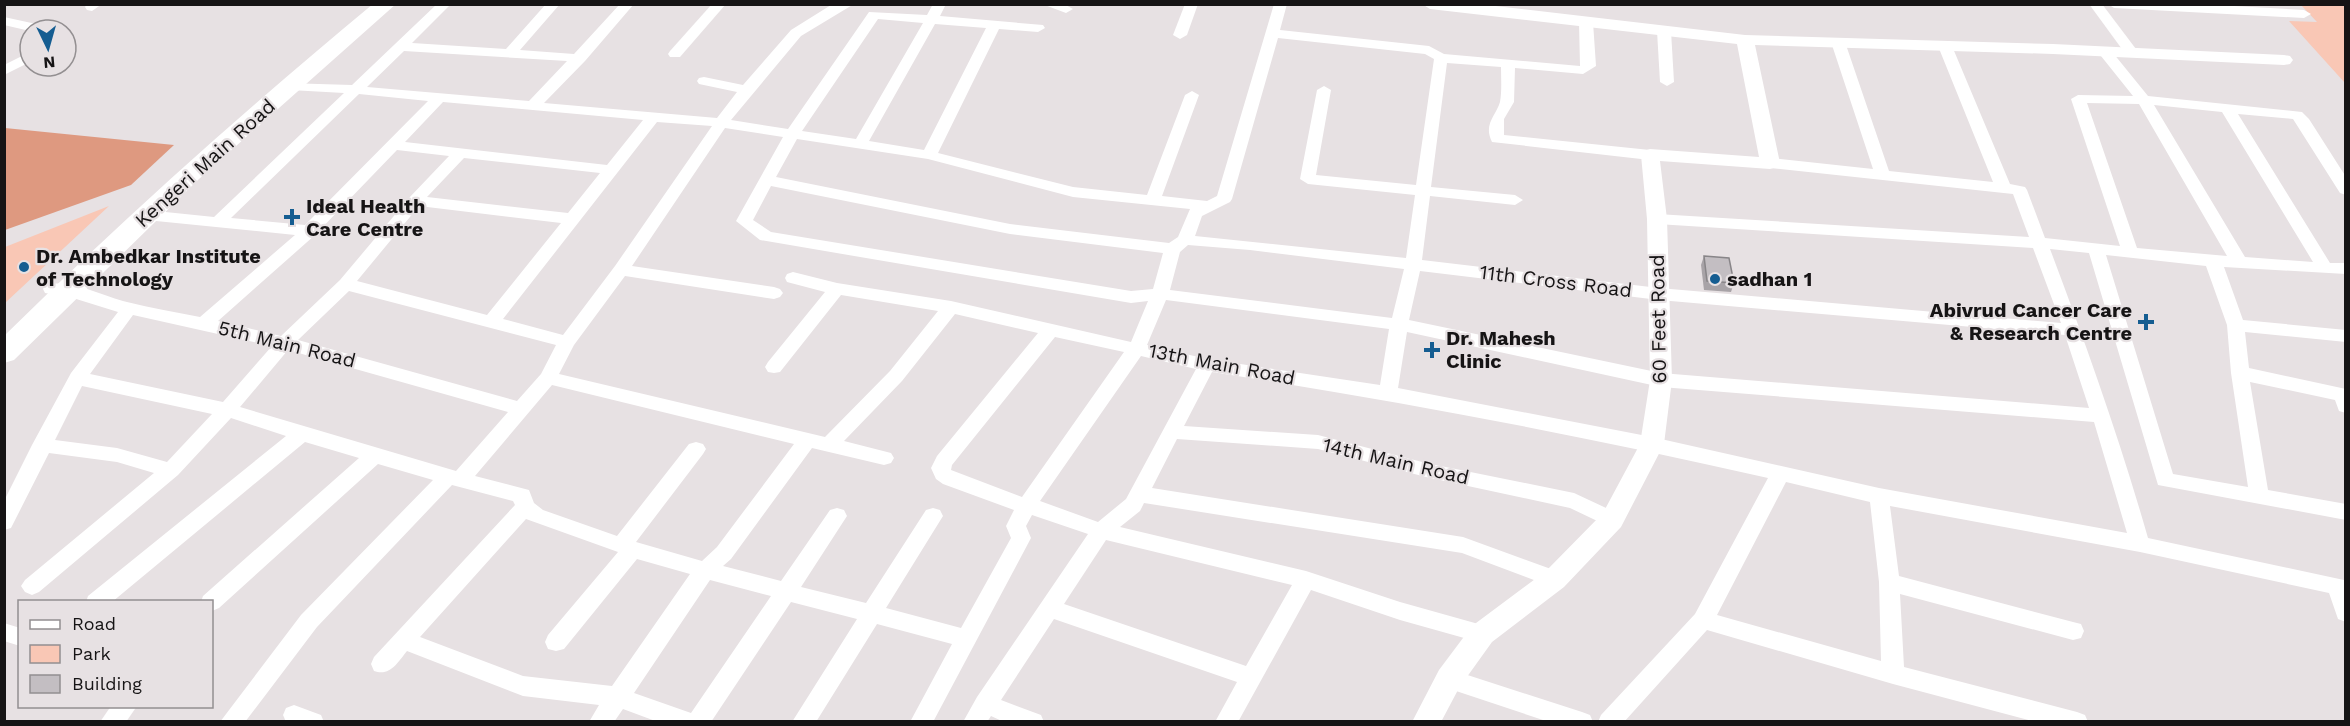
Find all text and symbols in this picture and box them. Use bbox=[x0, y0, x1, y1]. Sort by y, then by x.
north arrow bbox=[18, 18, 78, 78]
text: N bbox=[43, 52, 56, 72]
street label: Kengeri Main Road bbox=[130, 94, 280, 232]
place label: Ideal Health Care Centre bbox=[306, 194, 426, 241]
marker: Ideal Health Care Centre bbox=[283, 208, 301, 226]
place label: Dr. Ambedkar Institute of Technology bbox=[36, 244, 261, 291]
street label: 60 Feet Road bbox=[1645, 254, 1671, 384]
marker: Dr. Ambedkar Institute of Technology bbox=[17, 260, 31, 274]
street label: 11th Cross Road bbox=[1478, 260, 1634, 302]
place label: sadhan 1 bbox=[1727, 267, 1812, 291]
marker: sadhan 1 bbox=[1708, 272, 1722, 286]
place label: Abivrud Cancer Care & Research Centre bbox=[1930, 298, 2132, 345]
marker: Abivrud Cancer Care & Research Centre bbox=[2137, 313, 2155, 331]
street label: 5th Main Road bbox=[216, 315, 358, 373]
place label: Dr. Mahesh Clinic bbox=[1446, 326, 1556, 373]
street label: 13th Main Road bbox=[1147, 338, 1297, 390]
marker: Dr. Mahesh Clinic bbox=[1423, 341, 1441, 359]
street label: 14th Main Road bbox=[1321, 433, 1471, 489]
legend bbox=[18, 600, 213, 708]
text: Road bbox=[72, 613, 116, 634]
text: Park bbox=[72, 643, 111, 664]
text: Building bbox=[72, 673, 142, 694]

